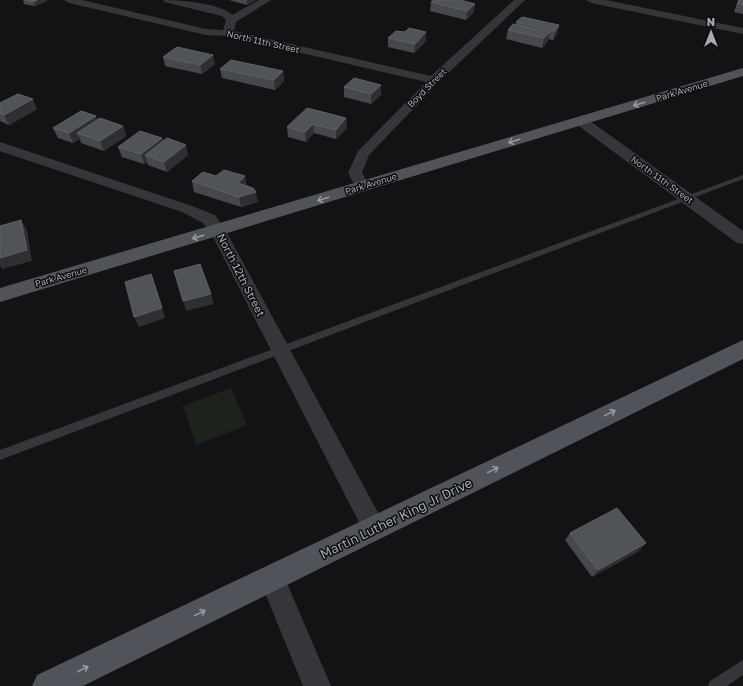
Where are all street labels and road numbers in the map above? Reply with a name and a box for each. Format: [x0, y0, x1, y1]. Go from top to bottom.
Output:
street label: North 11th Street [226, 28, 301, 55]
street label: Boyd Street [405, 66, 449, 109]
street label: Park Avenue [655, 77, 709, 104]
street label: North 11th Street [629, 153, 696, 206]
street label: Park Avenue [344, 170, 398, 197]
street label: North 12th Street [215, 231, 268, 319]
street label: Park Avenue [34, 264, 88, 289]
street label: Martin Luther King Jr Drive [317, 474, 475, 562]

